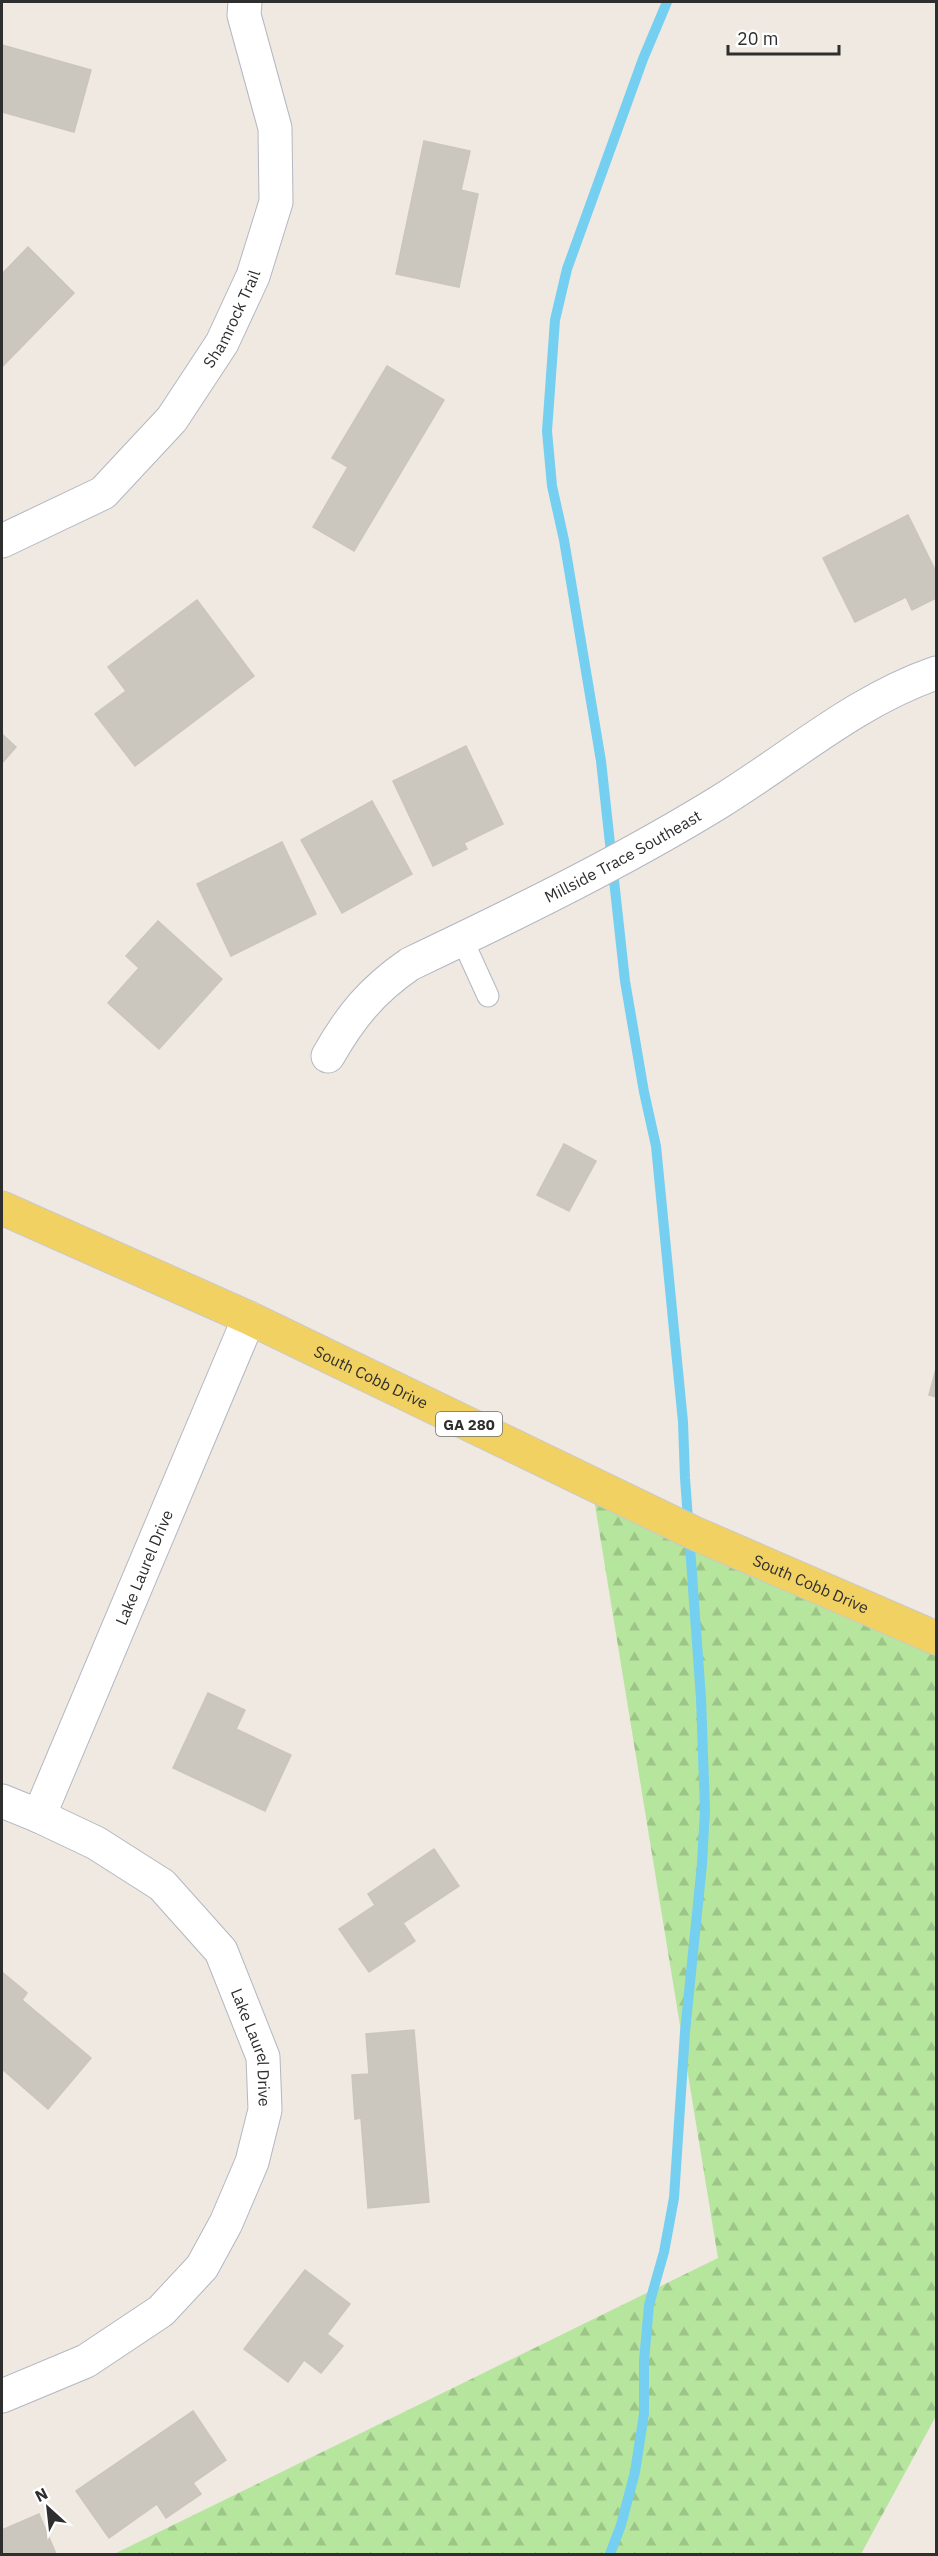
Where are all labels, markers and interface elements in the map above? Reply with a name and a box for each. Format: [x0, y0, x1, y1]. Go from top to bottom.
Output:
scale bar [728, 18, 839, 56]
text: 20 m [737, 27, 779, 50]
street label: Shamrock Trail [199, 268, 264, 372]
street label: Millside Trace Southeast [541, 805, 705, 907]
street label: South Cobb Drive [311, 1341, 432, 1413]
road number: GA 280 [436, 1412, 502, 1436]
street label: Lake Laurel Drive [111, 1507, 177, 1628]
street label: South Cobb Drive [750, 1550, 872, 1618]
street label: Lake Laurel Drive [227, 1985, 275, 2107]
north arrow [18, 2478, 78, 2538]
text: N [31, 2483, 51, 2506]

